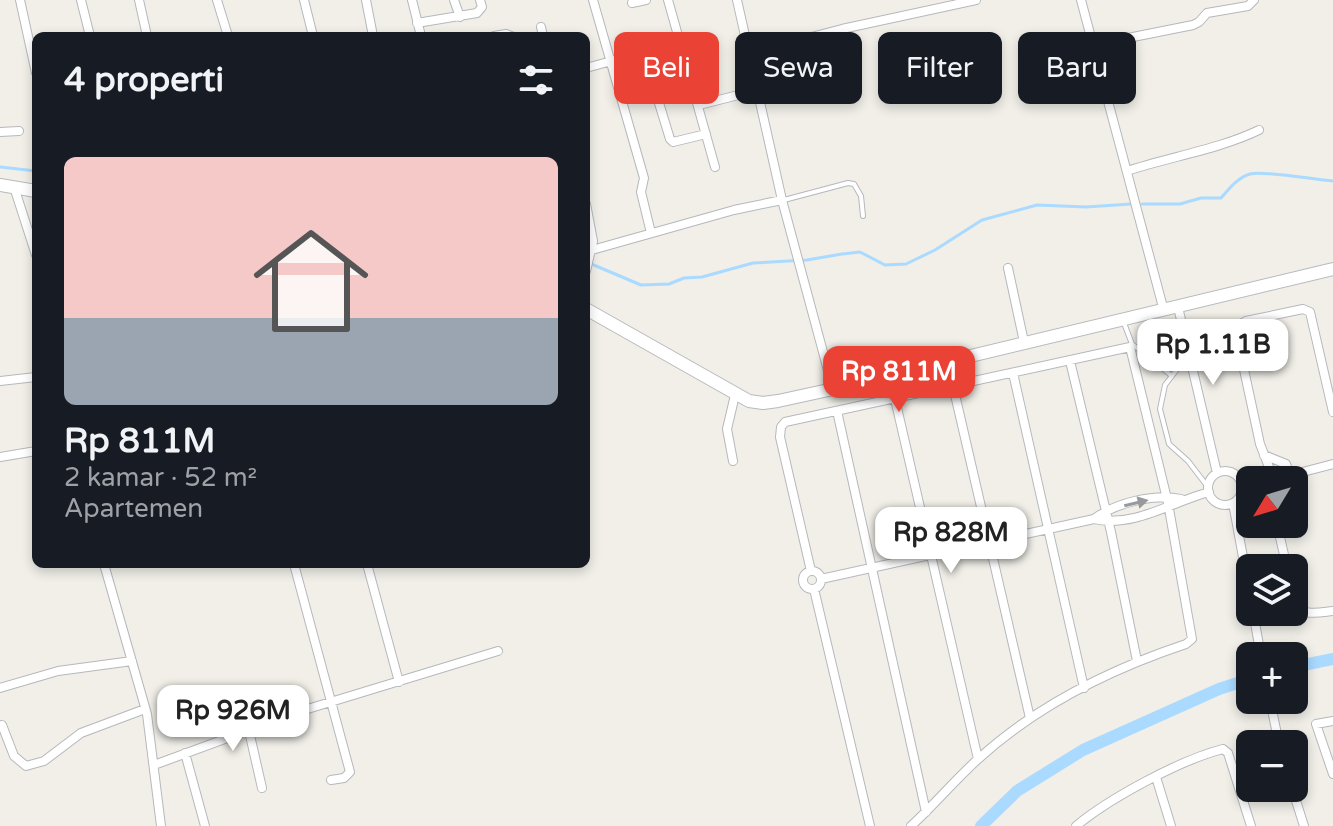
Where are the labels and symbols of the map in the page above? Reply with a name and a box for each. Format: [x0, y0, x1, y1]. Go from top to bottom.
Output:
pin: Rp 1.11B [1130, 319, 1296, 387]
pin: Rp 811M [825, 346, 973, 414]
north arrow [1236, 466, 1308, 538]
one-way arrow [1123, 496, 1148, 509]
pin: Rp 828M [877, 507, 1025, 575]
pin: Rp 926M [159, 685, 307, 753]

